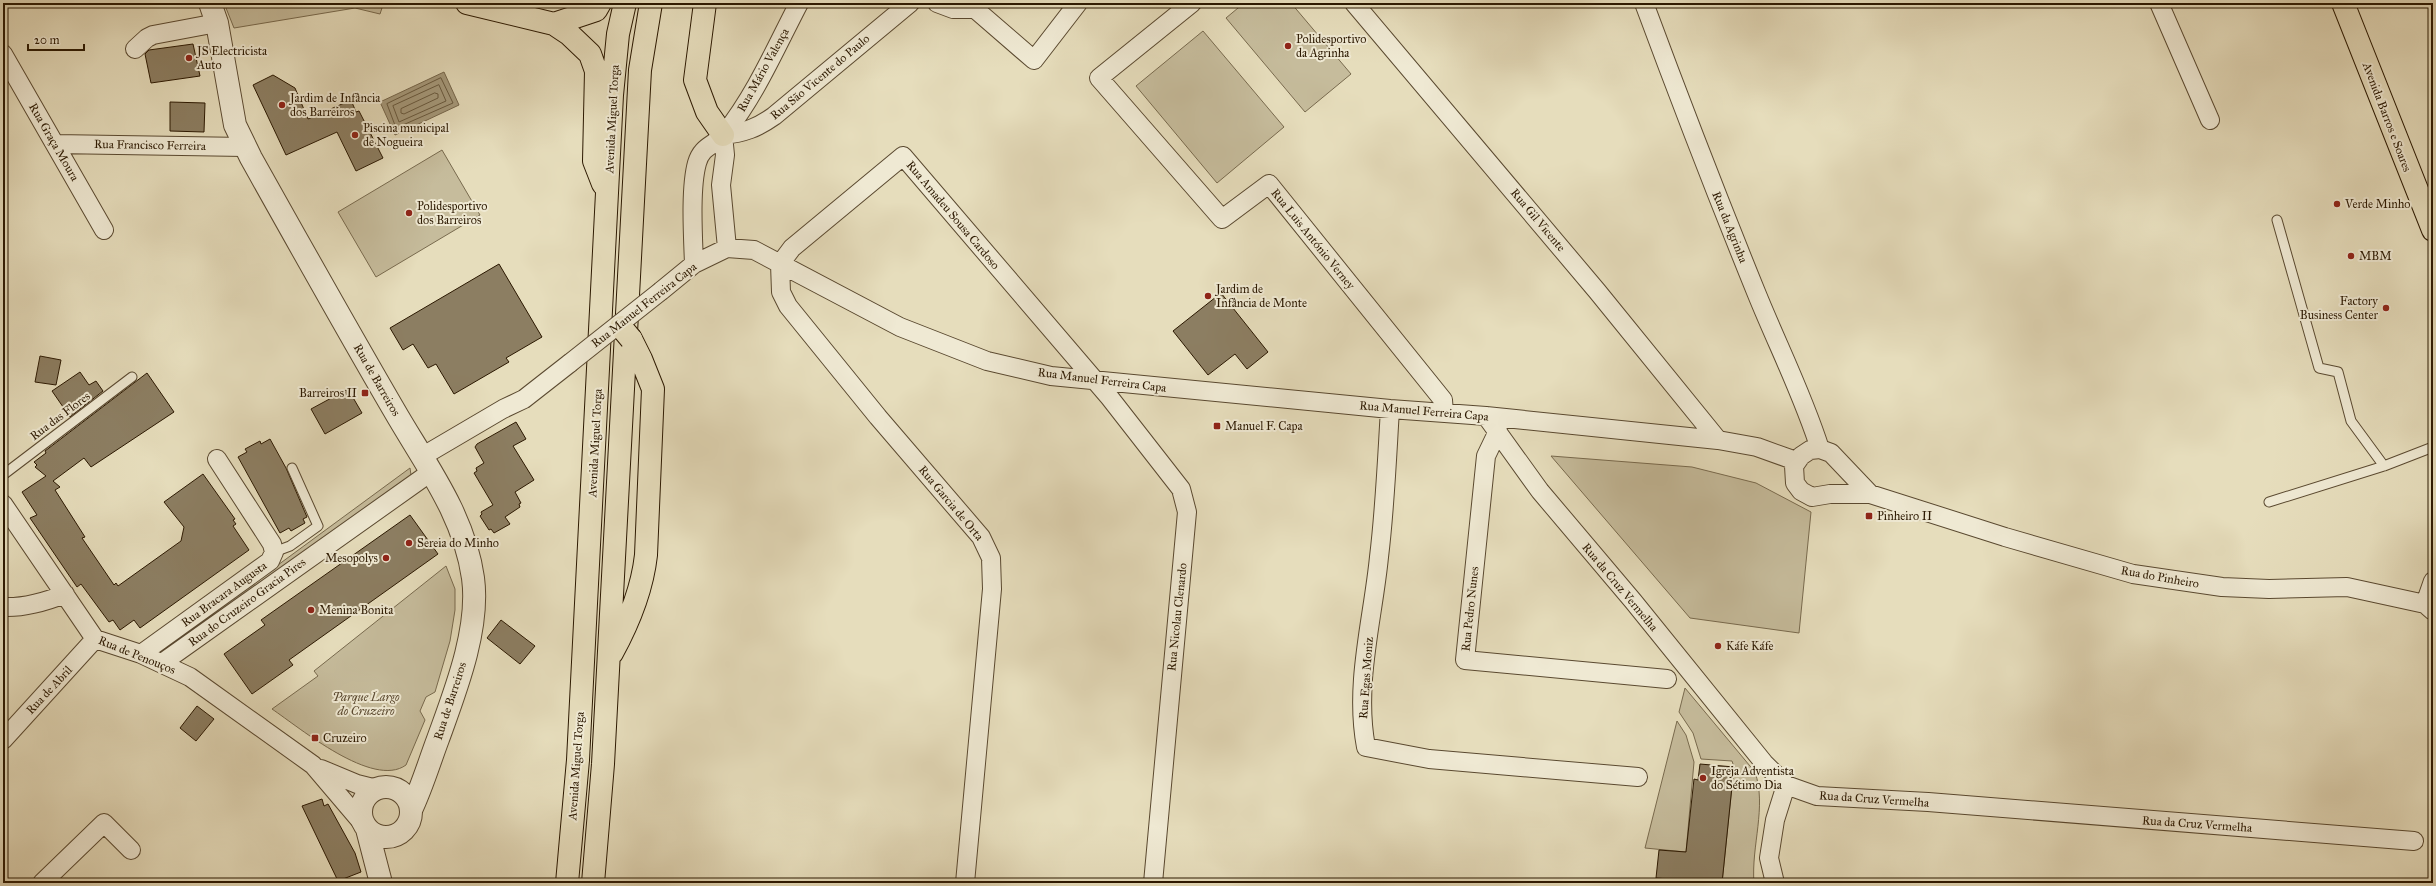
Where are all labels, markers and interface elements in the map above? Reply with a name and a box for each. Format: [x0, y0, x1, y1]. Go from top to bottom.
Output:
street label: Rua Mário Valença [734, 25, 792, 114]
scale bar [28, 26, 84, 52]
street label: Rua São Vicente do Paulo [768, 31, 872, 123]
place label: Polidesportivo da Agrinha [1296, 32, 1366, 61]
text: 20 m [34, 33, 60, 47]
marker: Polidesportivo da Agrinha [1283, 41, 1293, 51]
place label: JS Electricista Auto [195, 44, 268, 72]
marker: JS Electricista Auto [184, 53, 194, 63]
street label: Avenida Barros e Soares [2359, 59, 2414, 174]
street label: Avenida Miguel Torga [602, 63, 623, 175]
place label: Jardim de Infância dos Barreiros [288, 91, 381, 119]
street label: Rua Graça Moura [26, 100, 82, 184]
marker: Jardim de Infância dos Barreiros [277, 100, 287, 110]
place label: Piscina municipal de Nogueira [363, 121, 450, 150]
marker: Piscina municipal de Nogueira [350, 130, 360, 140]
street label: Rua Francisco Ferreira [94, 137, 207, 153]
street label: Rua Amadeu Sousa Cardoso [903, 158, 1003, 272]
street label: Rua Luis António Verney [1268, 186, 1358, 292]
street label: Rua Gil Vicente [1508, 186, 1568, 254]
street label: Rua da Agrinha [1708, 189, 1751, 266]
place label: Verde Minho [2344, 197, 2410, 211]
place label: Polidesportivo dos Barreiros [417, 199, 487, 227]
marker: Verde Minho [2332, 199, 2342, 209]
marker: Polidesportivo dos Barreiros [404, 208, 414, 218]
place label: MBM [2359, 249, 2392, 263]
marker: MBM [2346, 251, 2356, 261]
street label: Rua Manuel Ferreira Capa [589, 259, 700, 350]
place label: Jardim de Infância de Monte [1214, 282, 1307, 310]
marker: Jardim de Infância de Monte [1203, 291, 1213, 301]
place label: Factory Business Center [2300, 294, 2378, 322]
marker: Factory Business Center [2381, 303, 2391, 313]
street label: Rua de Barreiros [351, 341, 403, 419]
street label: Rua Manuel Ferreira Capa [1037, 365, 1168, 395]
place label: Barreiros II [299, 386, 357, 400]
street label: Avenida Miguel Torga [585, 387, 606, 499]
marker: Barreiros II [360, 388, 370, 398]
street label: Rua das Flores [27, 389, 93, 443]
street label: Rua Manuel Ferreira Capa [1359, 398, 1490, 424]
place label: Manuel F. Capa [1225, 419, 1303, 433]
marker: Manuel F. Capa [1212, 421, 1222, 431]
street label: Rua Garcia de Orta [916, 463, 987, 544]
place label: Pinheiro II [1877, 509, 1932, 523]
marker: Pinheiro II [1864, 511, 1874, 521]
place label: Sereia do Minho [417, 536, 499, 550]
marker: Sereia do Minho [404, 538, 414, 548]
street label: Rua da Cruz Vermelha [1579, 540, 1661, 634]
place label: Mesopolys [325, 551, 378, 565]
marker: Mesopolys [381, 553, 391, 563]
street label: Rua do Cruzeiro Gracia Pires [186, 555, 308, 649]
street label: Rua Bracara Augusta [179, 558, 271, 631]
street label: Rua Nicolau Clenardo [1164, 562, 1190, 672]
street label: Rua do Pinheiro [2120, 563, 2200, 591]
street label: Rua Pedro Nunes [1459, 566, 1481, 652]
place label: Menina Bonita [319, 603, 394, 617]
marker: Menina Bonita [306, 605, 316, 615]
street label: Rua de Penouços [96, 633, 178, 677]
street label: Rua Egas Moniz [1356, 636, 1377, 720]
place label: Káfe Káfe [1726, 639, 1774, 653]
marker: Káfe Káfe [1713, 641, 1723, 651]
street label: Rua de Barreiros [431, 660, 469, 742]
street label: Rua de Abril [23, 662, 75, 717]
park label: Parque Largo do Cruzeiro [332, 690, 400, 718]
street label: Avenida Miguel Torga [565, 710, 588, 822]
place label: Cruzeiro [323, 731, 367, 745]
marker: Cruzeiro [310, 733, 320, 743]
place label: Igreja Adventista do Sétimo Dia [1711, 764, 1795, 792]
marker: Igreja Adventista do Sétimo Dia [1698, 773, 1708, 783]
street label: Rua da Cruz Vermelha [1818, 788, 1930, 810]
street label: Rua da Cruz Vermelha [2141, 813, 2253, 835]

